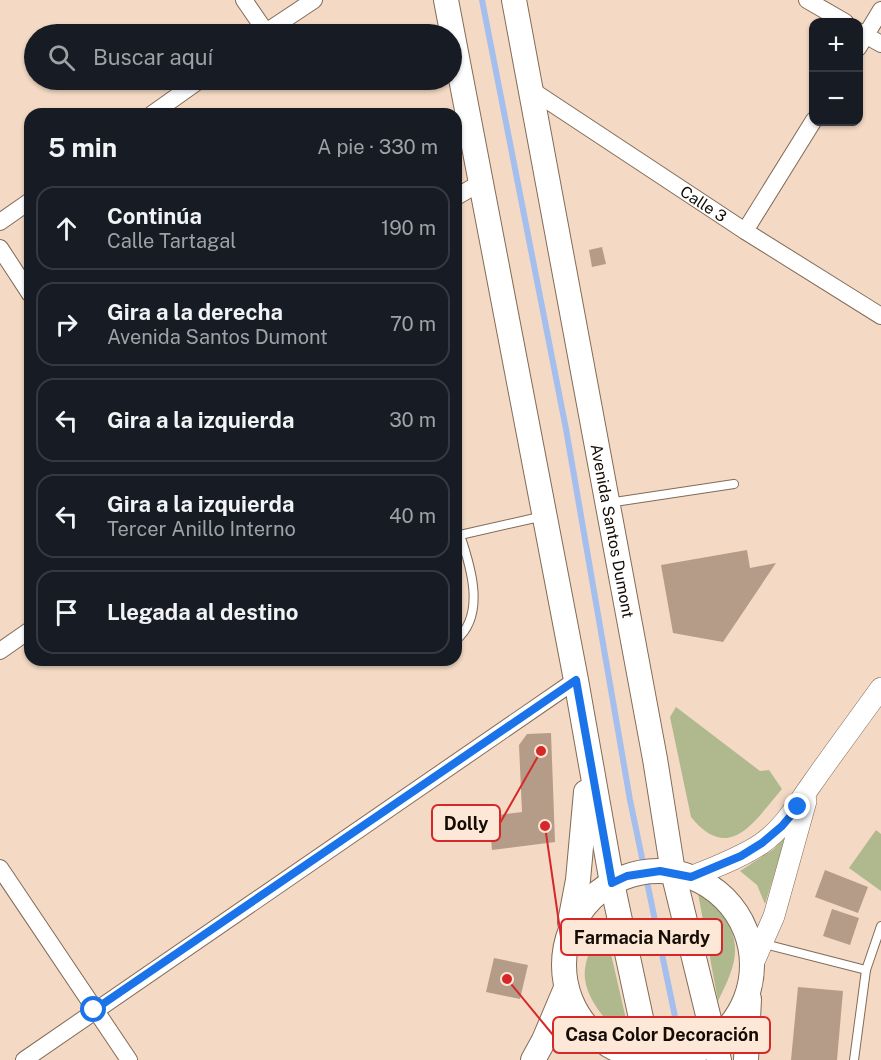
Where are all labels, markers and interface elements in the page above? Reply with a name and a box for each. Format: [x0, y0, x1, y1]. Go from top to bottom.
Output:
map controls [809, 18, 863, 126]
button: + [809, 18, 863, 72]
search box [24, 24, 462, 90]
icon: search [45, 41, 78, 74]
text: Buscar aquí [93, 44, 213, 70]
button: − [809, 72, 863, 126]
text: 5 min [48, 132, 117, 163]
text: A pie · 330 m [317, 135, 438, 159]
street label: Calle 3 [676, 182, 730, 226]
text: Continúa [107, 203, 202, 229]
icon: ahead [50, 212, 83, 245]
text: 190 m [381, 216, 436, 240]
text: Calle Tartagal [107, 229, 236, 253]
text: Gira a la derecha [107, 299, 283, 325]
icon: right [50, 308, 83, 341]
text: 70 m [390, 312, 436, 336]
text: Avenida Santos Dumont [107, 325, 328, 349]
icon: left [50, 404, 83, 437]
text: Gira a la izquierda [107, 407, 294, 433]
text: 30 m [389, 408, 436, 432]
street label: Avenida Santos Dumont [587, 442, 638, 620]
text: Gira a la izquierda [107, 491, 294, 517]
icon: left [50, 500, 83, 533]
text: 40 m [389, 504, 436, 528]
text: Tercer Anillo Interno [107, 517, 296, 541]
icon: arrive [50, 596, 83, 629]
text: Llegada al destino [107, 599, 298, 625]
route end [784, 793, 810, 819]
callout: Dolly [432, 805, 500, 841]
text: Dolly [444, 813, 488, 834]
callout: Farmacia Nardy [561, 919, 722, 955]
text: Farmacia Nardy [574, 927, 710, 948]
route start [80, 996, 106, 1022]
callout: Casa Color Decoración [553, 1017, 770, 1053]
text: Casa Color Decoración [565, 1024, 759, 1045]

